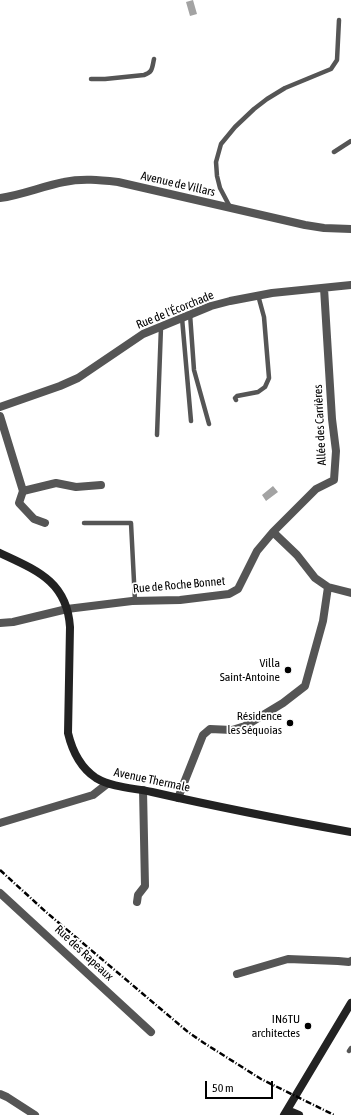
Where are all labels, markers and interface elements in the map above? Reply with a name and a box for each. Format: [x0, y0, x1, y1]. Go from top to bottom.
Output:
street label: Avenue de Villars [139, 168, 217, 200]
street label: Rue de l'Écorchade [134, 288, 216, 332]
street label: Allée des Carrières [311, 384, 329, 466]
street label: Rue de Roche Bonnet [132, 574, 226, 596]
place label: Villa Saint-Antoine [220, 656, 280, 684]
marker: Villa Saint-Antoine [283, 665, 293, 675]
place label: Résidence les Séquoias [227, 709, 282, 737]
marker: Résidence les Séquoias [285, 718, 295, 728]
street label: Avenue Thermale [113, 765, 191, 795]
street label: Rue des Rapeaux [52, 922, 116, 984]
place label: IN6TU architectes [252, 1012, 300, 1040]
marker: IN6TU architectes [303, 1021, 313, 1031]
scale bar [207, 1073, 275, 1099]
text: 50 m [212, 1081, 234, 1095]

